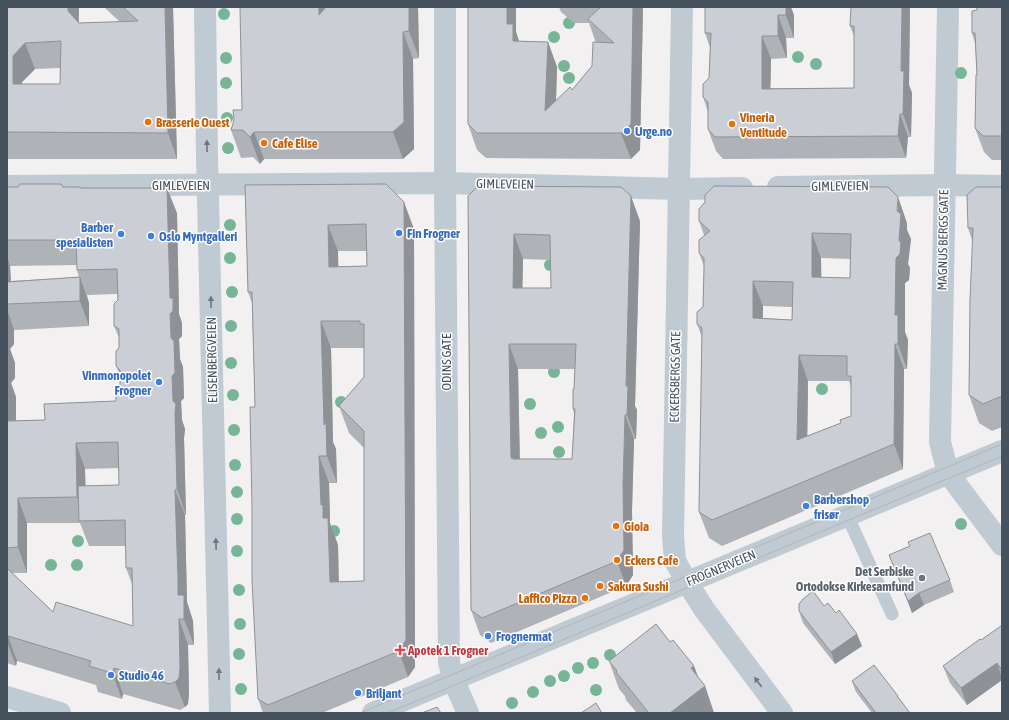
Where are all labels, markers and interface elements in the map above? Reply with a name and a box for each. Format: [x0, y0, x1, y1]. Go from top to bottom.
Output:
place label: Vineria Ventitude [739, 110, 787, 140]
place label: Brasserie Ouest [156, 115, 230, 130]
marker: Brasserie Ouest [143, 117, 153, 127]
marker: Vineria Ventitude [727, 119, 737, 129]
place label: Urge.no [635, 124, 672, 139]
marker: Urge.no [622, 126, 632, 136]
place label: Cafe Elise [272, 136, 318, 151]
marker: Cafe Elise [259, 138, 269, 148]
one-way arrow [204, 139, 210, 152]
street label: GIMLEVEIEN [476, 176, 534, 192]
street label: GIMLEVEIEN [152, 178, 210, 193]
street label: GIMLEVEIEN [811, 178, 869, 194]
street label: MAGNUS BERGS GATE [935, 189, 951, 290]
place label: Barber spesialisten [56, 220, 114, 250]
place label: Fin Frogner [407, 226, 461, 241]
marker: Fin Frogner [394, 228, 404, 238]
marker: Barber spesialisten [116, 229, 126, 239]
place label: Oslo Myntgalleri [159, 229, 237, 244]
marker: Oslo Myntgalleri [146, 231, 156, 241]
one-way arrow [208, 295, 214, 308]
street label: ELISENBERGVEIEN [204, 317, 220, 403]
street label: ECKERSBERGS GATE [667, 331, 683, 423]
street label: ODINS GATE [439, 333, 454, 391]
place label: Vinmonopolet Frogner [81, 368, 152, 398]
marker: Vinmonopolet Frogner [154, 377, 164, 387]
place label: Barbershop frisør [813, 492, 869, 522]
marker: Barbershop frisør [801, 501, 811, 511]
place label: Gioia [624, 519, 649, 534]
marker: Gioia [611, 521, 621, 531]
one-way arrow [213, 538, 220, 550]
street label: FROGNERVEIEN [684, 547, 758, 589]
place label: Eckers Cafe [625, 553, 678, 568]
marker: Eckers Cafe [612, 555, 622, 565]
place label: Det Serbiske Ortodokse Kirkesamfund [796, 564, 914, 594]
marker: Det Serbiske Ortodokse Kirkesamfund [917, 573, 927, 583]
place label: Sakura Sushi [608, 579, 669, 594]
marker: Sakura Sushi [595, 581, 605, 591]
place label: Laffico Pizza [519, 591, 577, 606]
marker: Laffico Pizza [580, 593, 590, 603]
place label: Frognermat [496, 629, 552, 644]
marker: Frognermat [483, 631, 493, 641]
place label: Apotek 1 Frogner [407, 643, 489, 658]
marker: Apotek 1 Frogner [395, 645, 405, 655]
place label: Studio 46 [119, 668, 164, 683]
one-way arrow [216, 668, 223, 680]
marker: Studio 46 [106, 670, 116, 680]
one-way arrow [754, 676, 762, 687]
place label: Briljant [366, 686, 402, 701]
marker: Briljant [353, 688, 363, 698]

